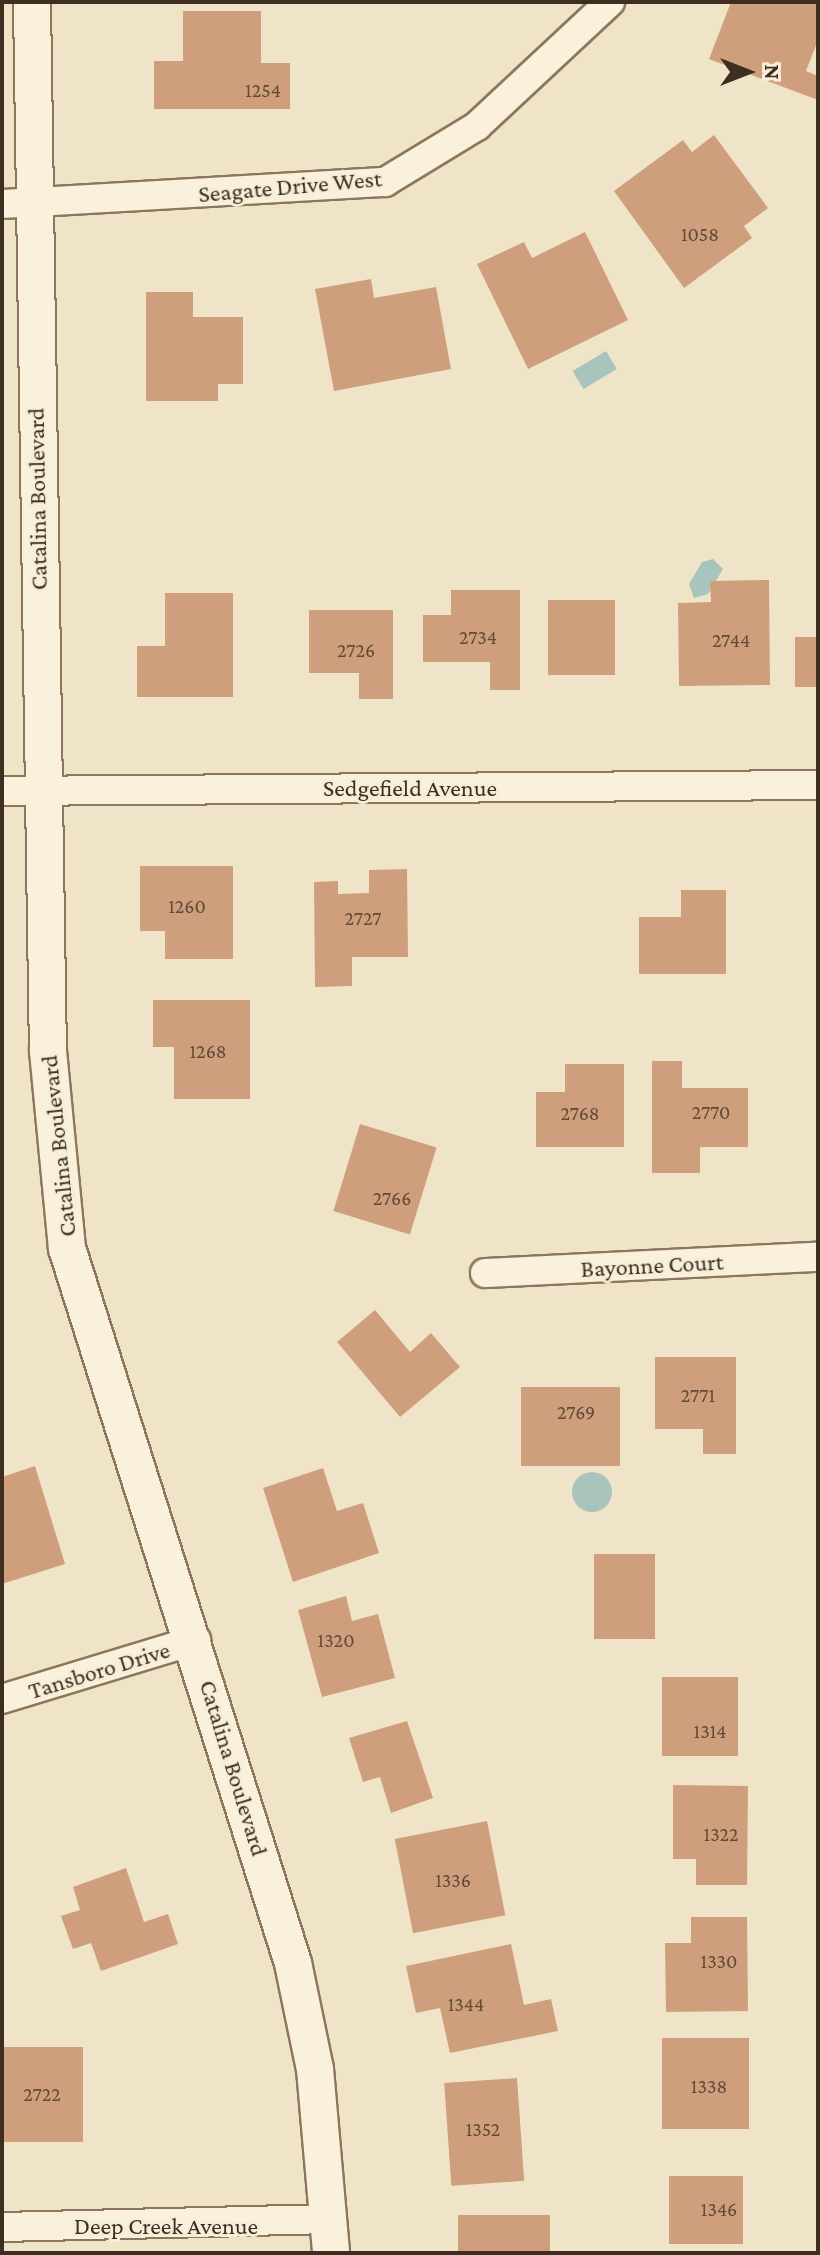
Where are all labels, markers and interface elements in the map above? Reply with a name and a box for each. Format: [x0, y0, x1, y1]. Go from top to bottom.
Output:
north arrow [708, 32, 788, 112]
text: N [760, 65, 785, 80]
house number: 1254 [245, 78, 281, 102]
street label: Seagate Drive West [197, 164, 383, 208]
house number: 1058 [681, 222, 719, 246]
street label: Catalina Boulevard [21, 408, 53, 590]
house number: 2734 [459, 625, 497, 649]
house number: 2744 [712, 628, 750, 652]
house number: 2726 [337, 638, 375, 662]
street label: Sedgefield Avenue [323, 774, 497, 802]
house number: 1260 [168, 894, 206, 918]
house number: 2727 [345, 906, 381, 930]
house number: 1268 [189, 1039, 227, 1063]
street label: Catalina Boulevard [34, 1054, 82, 1238]
house number: 2770 [692, 1100, 730, 1124]
house number: 2768 [560, 1101, 600, 1125]
house number: 2766 [373, 1186, 411, 1210]
street label: Bayonne Court [580, 1247, 724, 1283]
house number: 2771 [681, 1383, 715, 1407]
house number: 2769 [557, 1400, 595, 1424]
house number: 1320 [318, 1628, 354, 1652]
street label: Tansboro Drive [25, 1635, 173, 1705]
street label: Catalina Boulevard [194, 1677, 274, 1859]
house number: 1314 [694, 1719, 726, 1743]
house number: 1322 [704, 1822, 738, 1846]
house number: 1336 [435, 1868, 471, 1892]
house number: 1330 [701, 1949, 737, 1973]
house number: 1344 [448, 1992, 484, 2016]
house number: 1338 [691, 2074, 727, 2098]
house number: 2722 [23, 2082, 61, 2106]
house number: 1352 [466, 2117, 500, 2141]
house number: 1346 [701, 2197, 737, 2221]
street label: Deep Creek Avenue [74, 2212, 258, 2240]

